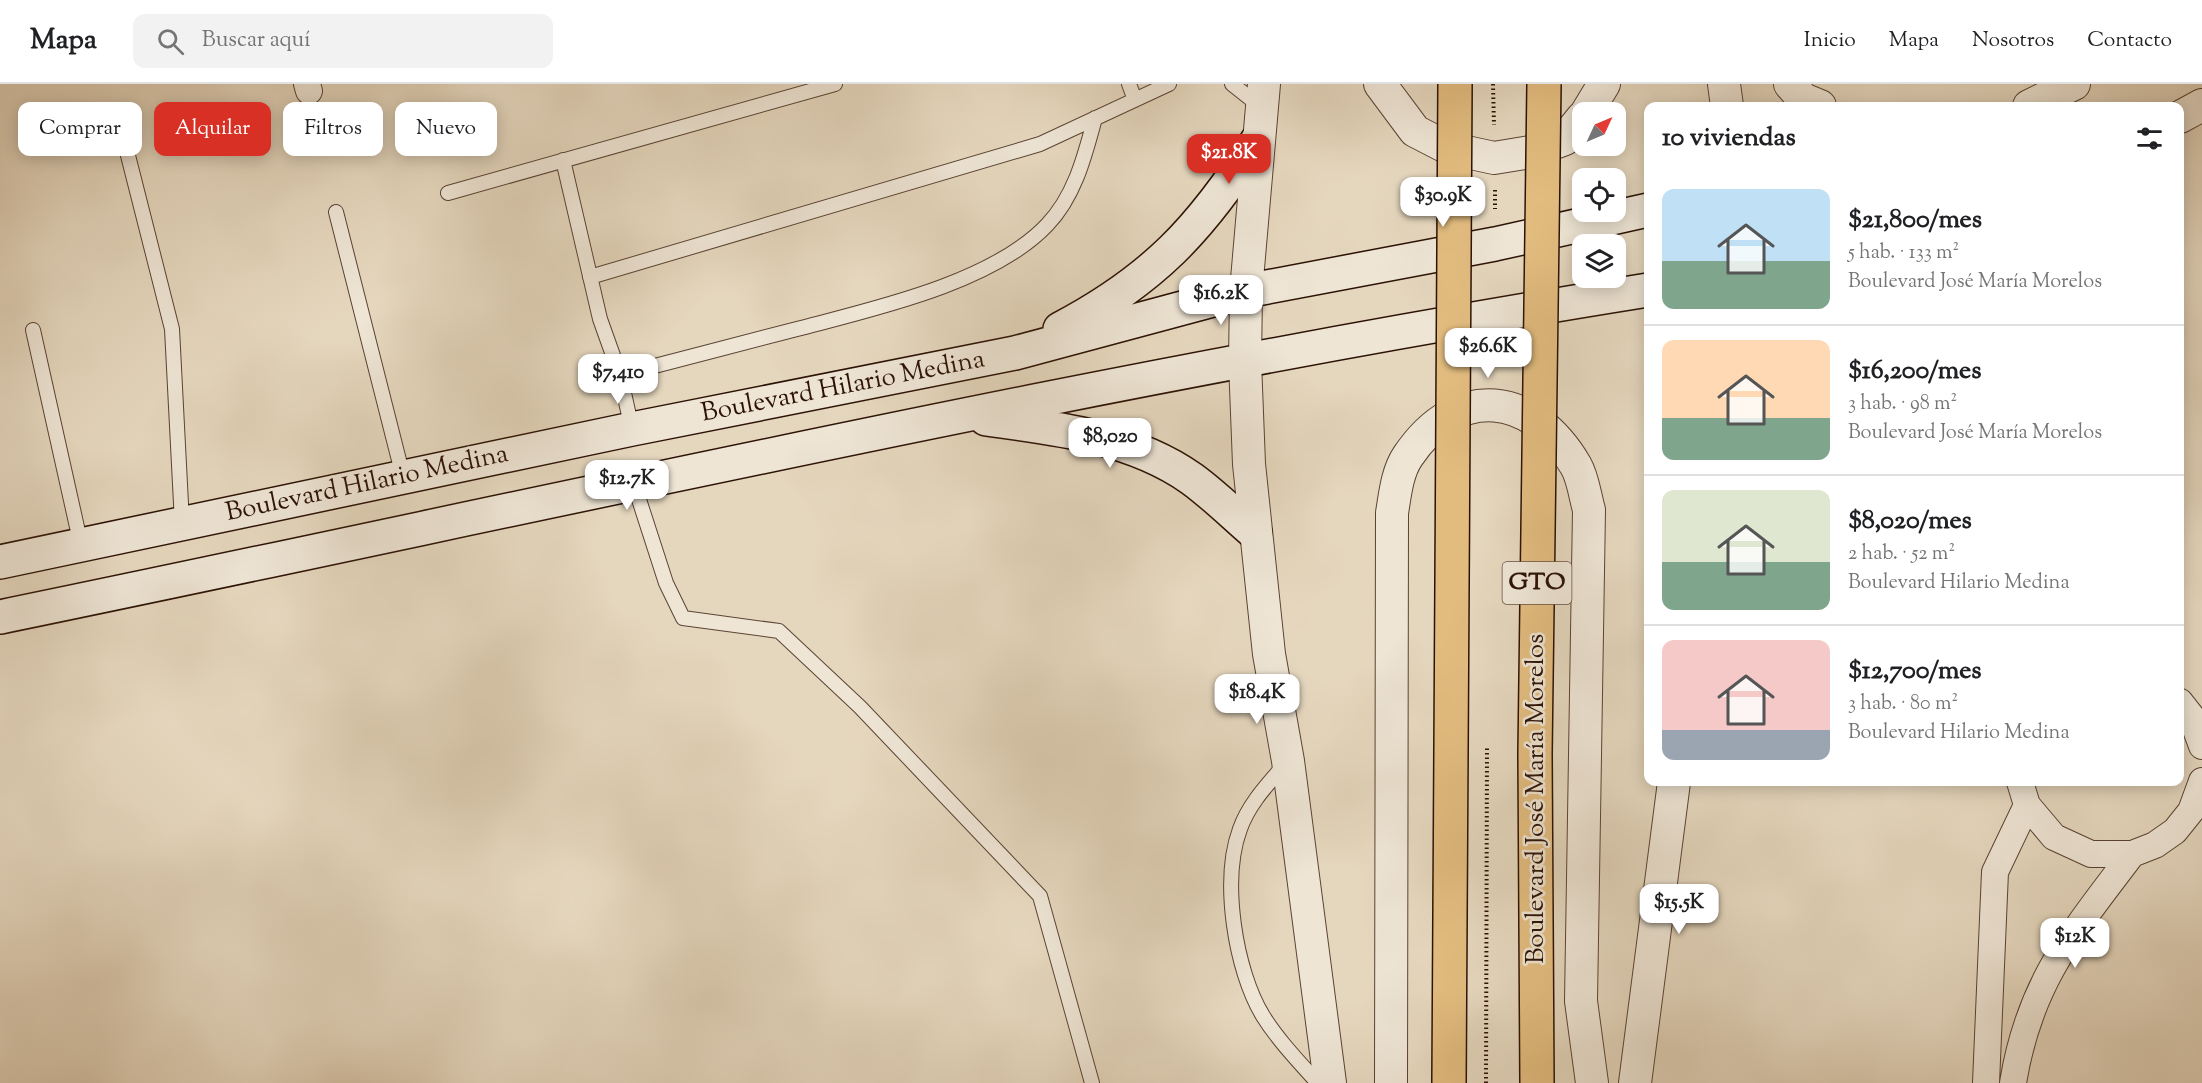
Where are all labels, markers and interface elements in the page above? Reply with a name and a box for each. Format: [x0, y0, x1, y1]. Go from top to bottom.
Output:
search box [133, 14, 553, 68]
text: Mapa [30, 21, 97, 61]
icon: search [154, 25, 187, 58]
text: Buscar aquí [202, 25, 311, 57]
text: Inicio [1804, 26, 1856, 56]
text: Mapa [1889, 26, 1939, 56]
text: Nosotros [1972, 26, 2054, 56]
text: Contacto [2087, 26, 2172, 56]
chip: Comprar [18, 102, 142, 156]
chip: Alquilar [154, 102, 271, 156]
chip: Filtros [283, 102, 383, 156]
chip: Nuevo [395, 102, 497, 156]
north arrow [1572, 102, 1626, 156]
map controls [1572, 102, 1626, 288]
text: 10 viviendas [1662, 120, 1796, 157]
icon: filters [2133, 122, 2166, 155]
pin: $21.8K [1180, 134, 1278, 185]
text: $21.8K [1201, 139, 1257, 168]
button: locate [1572, 168, 1626, 222]
pin: $30.9K [1394, 177, 1492, 228]
text: $30.9K [1414, 182, 1472, 211]
text: $21,800/mes [1848, 202, 1982, 239]
icon: home [1710, 213, 1782, 285]
button: layers [1572, 234, 1626, 288]
text: 5 hab. · 133 m² [1848, 239, 1959, 268]
text: Boulevard José María Morelos [1848, 268, 2102, 297]
pin: $16.2K [1172, 275, 1270, 326]
text: $16.2K [1193, 280, 1249, 309]
pin: $26.6K [1439, 328, 1537, 379]
text: $26.6K [1459, 333, 1517, 362]
street label: Boulevard Hilario Medina [698, 341, 988, 433]
text: $16,200/mes [1848, 353, 1981, 390]
pin: $7,410 [569, 354, 667, 405]
text: $7,410 [592, 359, 644, 388]
icon: home [1710, 364, 1782, 436]
text: 3 hab. · 98 m² [1848, 390, 1957, 419]
pin: $8,020 [1061, 418, 1159, 469]
text: Boulevard José María Morelos [1848, 419, 2102, 448]
text: $8,020 [1082, 423, 1138, 452]
street label: Boulevard Hilario Medina [222, 436, 512, 532]
pin: $12.7K [578, 460, 676, 511]
text: $12.7K [599, 465, 655, 494]
text: $8,020/mes [1848, 503, 1972, 540]
icon: home [1710, 514, 1782, 586]
text: 2 hab. · 52 m² [1848, 540, 1955, 569]
road number: GTO [1502, 562, 1572, 604]
text: Boulevard Hilario Medina [1848, 569, 2070, 598]
street label: Boulevard José María Morelos [1518, 634, 1555, 964]
text: $12,700/mes [1848, 653, 1981, 690]
icon: home [1710, 664, 1782, 736]
pin: $18.4K [1208, 674, 1306, 725]
text: $18.4K [1229, 679, 1285, 708]
text: 3 hab. · 80 m² [1848, 690, 1958, 719]
text: Boulevard Hilario Medina [1848, 719, 2070, 748]
pin: $15.5K [1630, 884, 1728, 935]
text: $15.5K [1654, 889, 1704, 918]
pin: $12K [2039, 918, 2111, 969]
text: $12K [2054, 923, 2096, 952]

